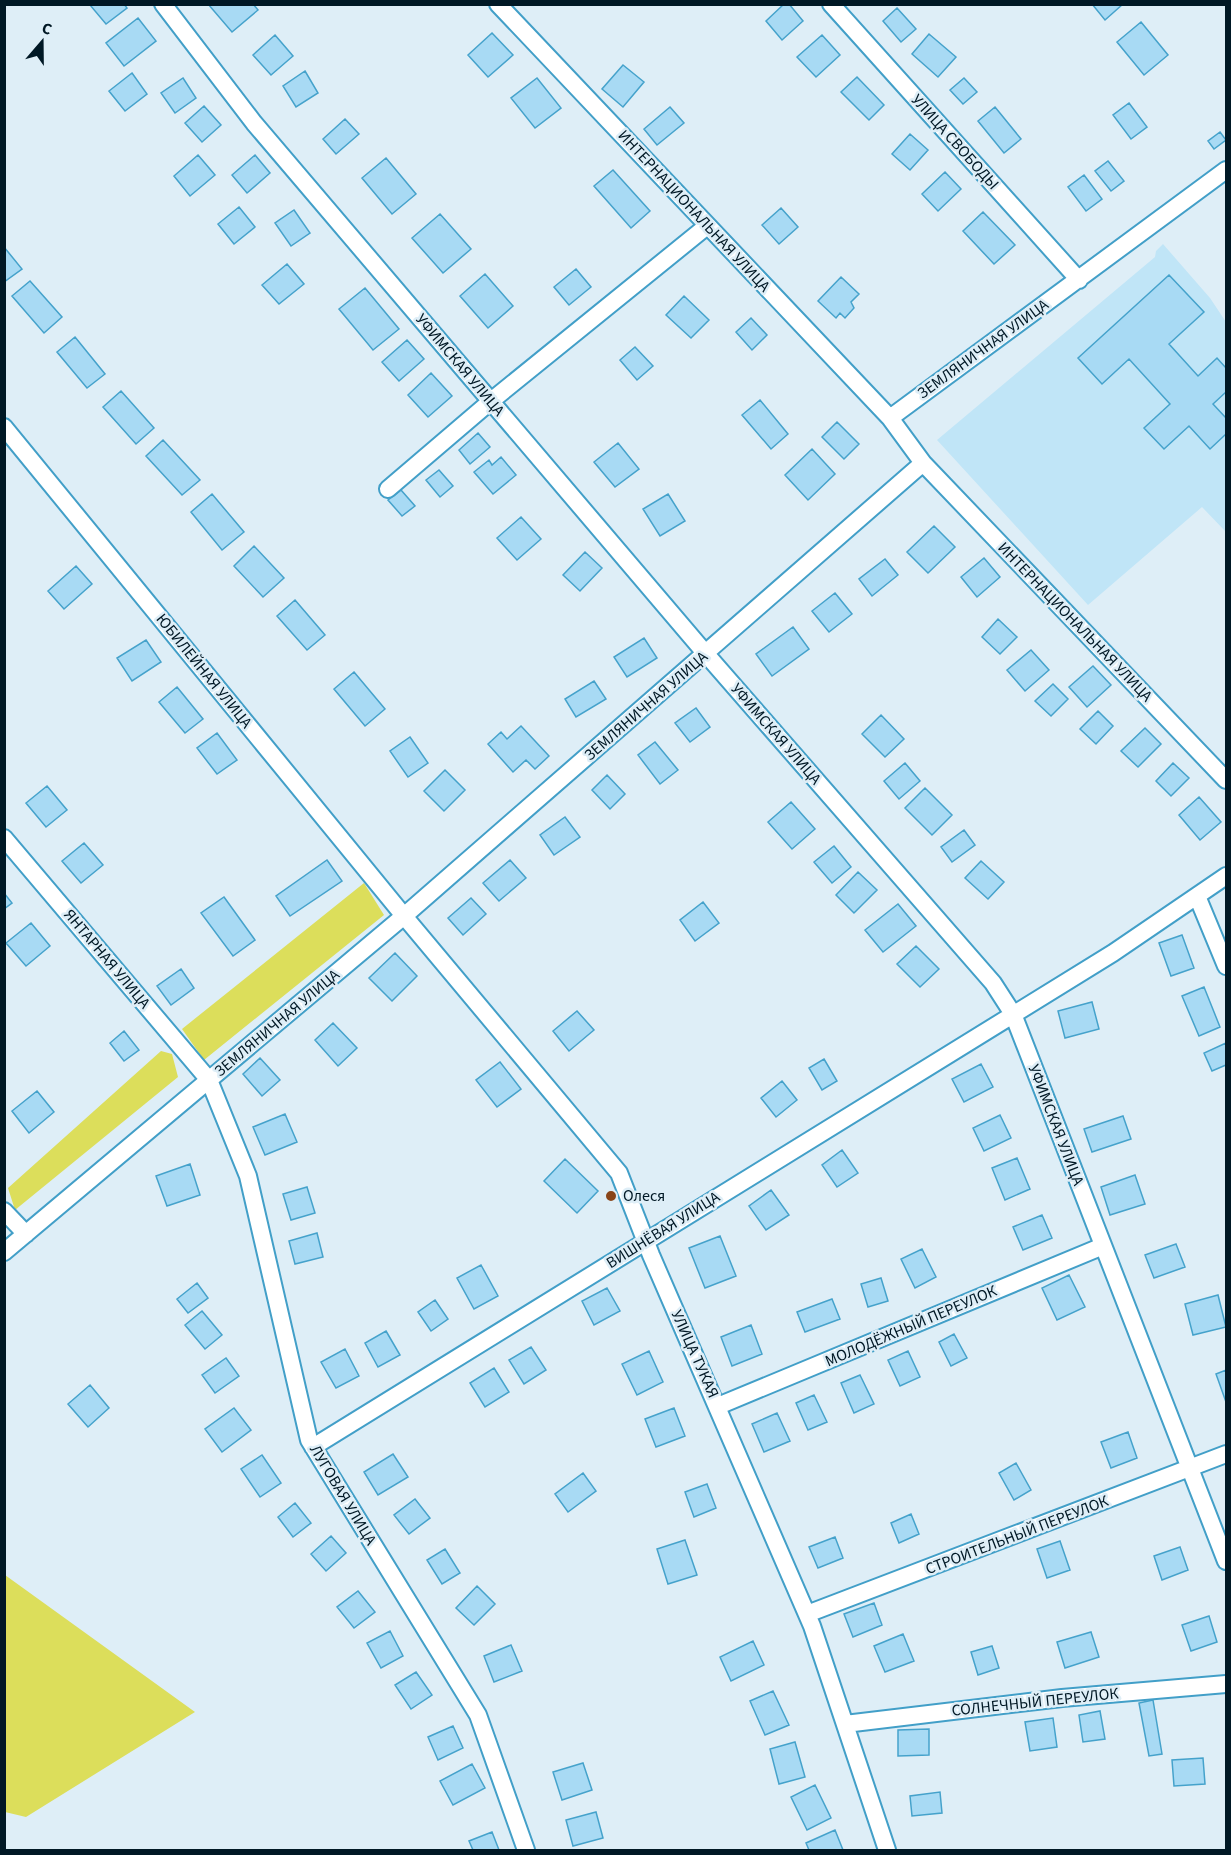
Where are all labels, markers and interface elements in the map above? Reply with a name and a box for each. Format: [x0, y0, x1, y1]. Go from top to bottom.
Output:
north arrow [12, 12, 72, 72]
text: С [39, 17, 55, 41]
street label: УЛИЦА СВОБОДЫ [906, 89, 1004, 195]
street label: ИНТЕРНАЦИОНАЛЬНАЯ УЛИЦА [613, 125, 775, 297]
street label: ЗЕМЛЯНИЧНАЯ УЛИЦА [913, 294, 1053, 404]
street label: УФИМСКАЯ УЛИЦА [410, 309, 510, 421]
street label: ИНТЕРНАЦИОНАЛЬНАЯ УЛИЦА [993, 537, 1158, 707]
street label: ЮБИЛЕЙНАЯ УЛИЦА [151, 609, 257, 733]
street label: ЗЕМЛЯНИЧНАЯ УЛИЦА [579, 646, 713, 766]
street label: УФИМСКАЯ УЛИЦА [726, 678, 827, 790]
street label: ЯНТАРНАЯ УЛИЦА [59, 904, 155, 1014]
street label: ЗЕМЛЯНИЧНАЯ УЛИЦА [210, 964, 345, 1082]
street label: УФИМСКАЯ УЛИЦА [1023, 1061, 1089, 1189]
place label: Олеся [623, 1185, 665, 1207]
street label: ВИШНЁВАЯ УЛИЦА [602, 1186, 724, 1274]
marker: Олеся [604, 1189, 618, 1203]
street label: МОЛОДЁЖНЫЙ ПЕРЕУЛОК [822, 1280, 1001, 1372]
street label: УЛИЦА ТУКАЯ [666, 1307, 724, 1401]
street label: ЛУГОВАЯ УЛИЦА [304, 1441, 382, 1550]
street label: СТРОИТЕЛЬНЫЙ ПЕРЕУЛОК [922, 1490, 1112, 1580]
street label: СОЛНЕЧНЫЙ ПЕРЕУЛОК [950, 1682, 1120, 1722]

